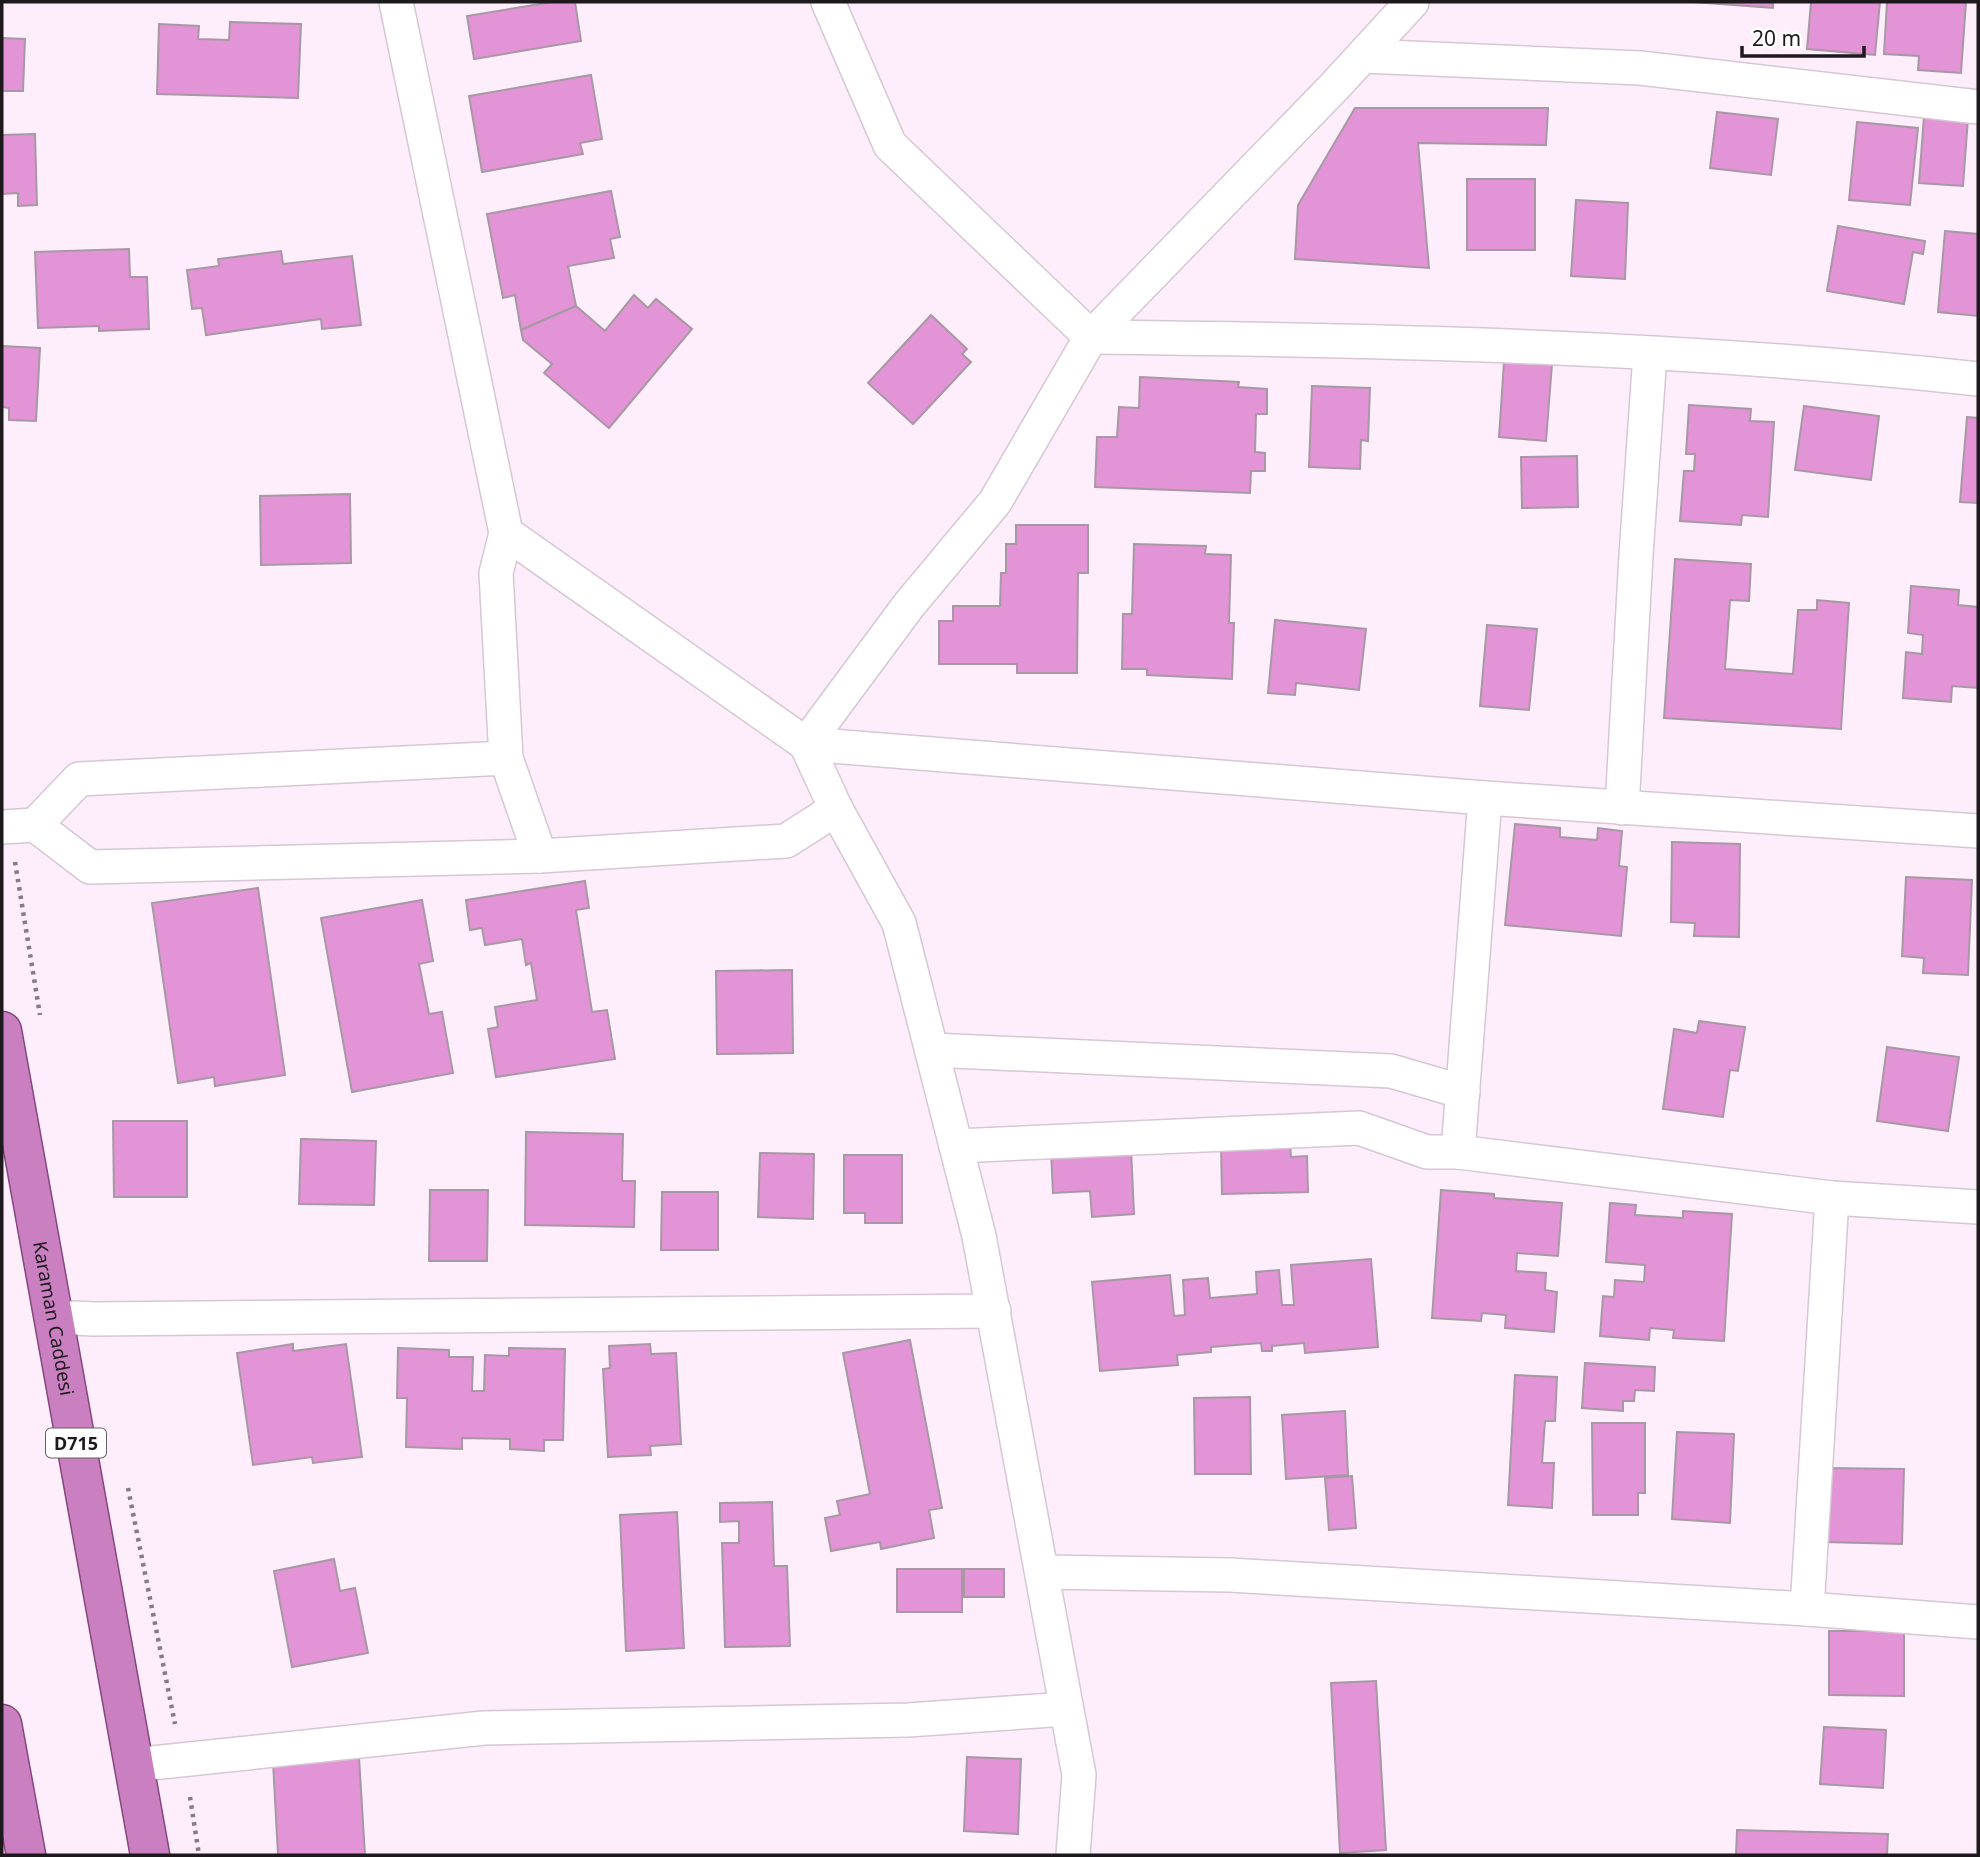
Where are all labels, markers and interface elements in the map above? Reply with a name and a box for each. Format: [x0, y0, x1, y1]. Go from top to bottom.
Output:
scale bar [1742, 14, 1864, 58]
text: 20 m [1752, 24, 1801, 52]
street label: Karaman Caddesi [27, 1239, 80, 1398]
road number: D715 [46, 1428, 106, 1458]

